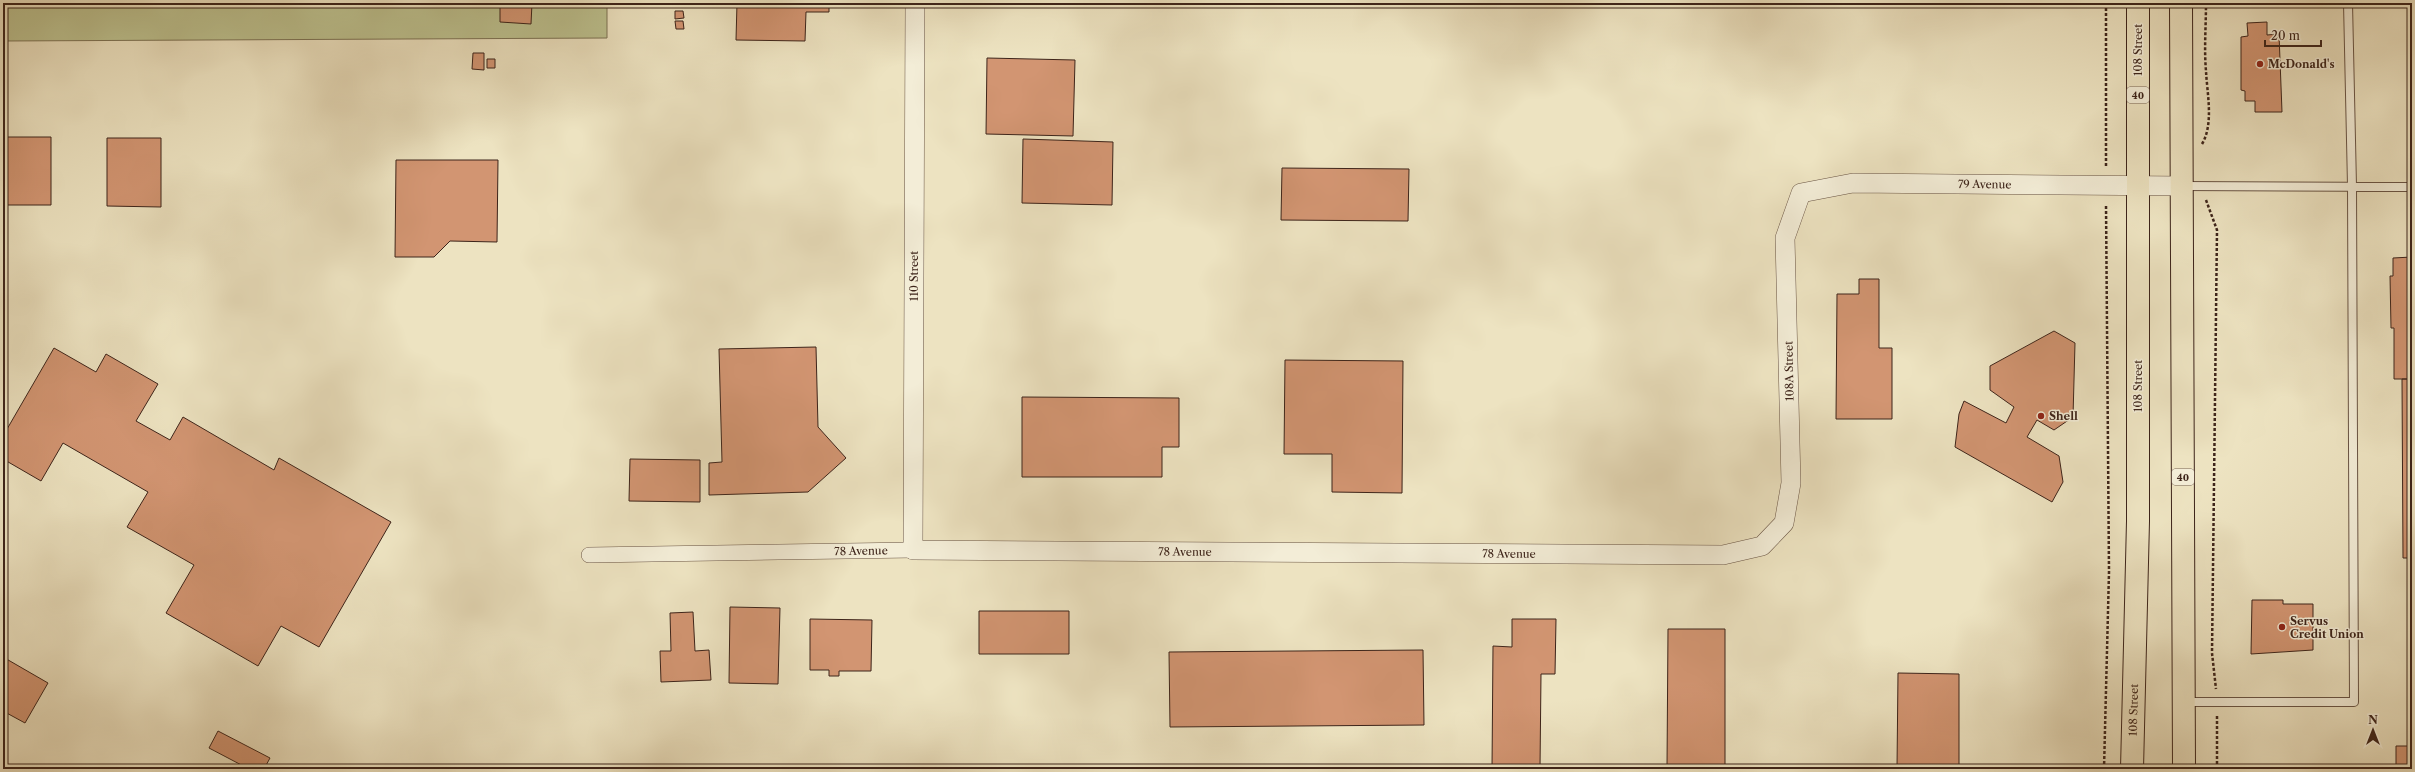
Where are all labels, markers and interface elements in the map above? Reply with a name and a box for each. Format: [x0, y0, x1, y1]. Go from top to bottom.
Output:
scale bar [2265, 22, 2321, 48]
street label: 108 Street [2131, 24, 2145, 76]
text: 20 m [2271, 28, 2300, 43]
place label: McDonald's [2268, 57, 2335, 71]
marker: McDonald's [2255, 59, 2265, 69]
road number: 40 [2127, 87, 2149, 103]
street label: 79 Avenue [1958, 177, 2012, 191]
street label: 110 Street [907, 251, 921, 301]
street label: 108A Street [1781, 341, 1797, 401]
street label: 108 Street [2131, 360, 2145, 412]
place label: Shell [2049, 409, 2078, 423]
marker: Shell [2036, 411, 2046, 421]
road number: 40 [2172, 469, 2194, 485]
street label: 78 Avenue [834, 543, 888, 558]
street label: 78 Avenue [1158, 545, 1212, 559]
street label: 78 Avenue [1482, 547, 1536, 561]
place label: Servus Credit Union [2290, 614, 2364, 641]
marker: Servus Credit Union [2277, 622, 2287, 632]
street label: 108 Street [2126, 684, 2141, 736]
north arrow [2353, 710, 2393, 750]
text: N [2368, 713, 2378, 727]

